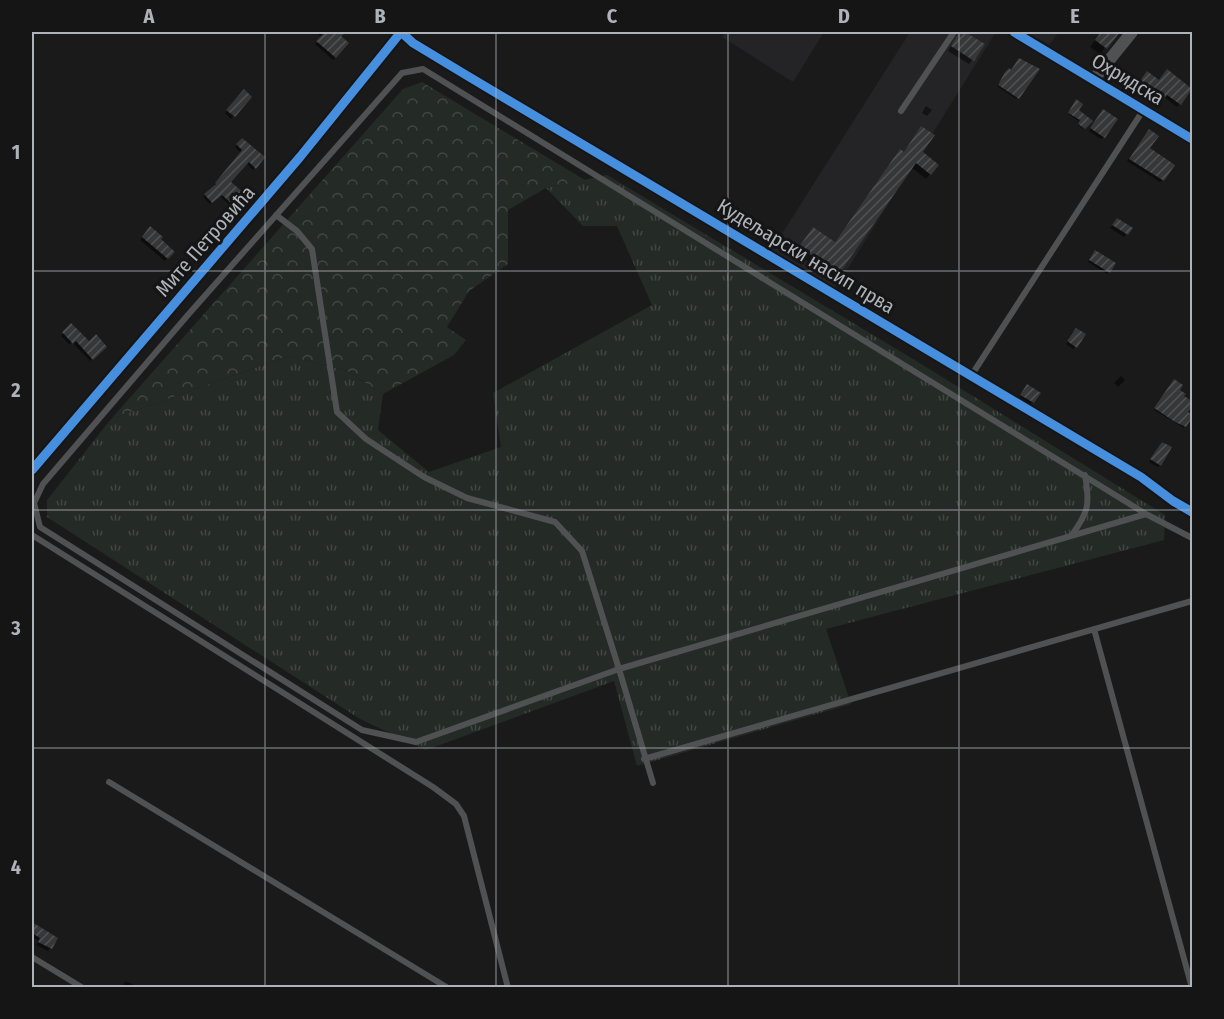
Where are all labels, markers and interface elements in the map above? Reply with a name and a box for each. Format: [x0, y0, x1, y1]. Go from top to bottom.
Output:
text: A [143, 4, 156, 28]
text: B [374, 4, 386, 28]
text: C [607, 4, 618, 28]
text: D [838, 4, 850, 28]
text: E [1070, 4, 1080, 28]
street label: Охридска [1088, 48, 1168, 110]
text: 1 [12, 140, 20, 164]
street label: Мите Петровића [150, 181, 260, 301]
street label: Кудељарски насип прва [713, 193, 899, 319]
text: 2 [10, 378, 21, 402]
text: 3 [10, 616, 21, 640]
text: 4 [11, 855, 21, 879]

